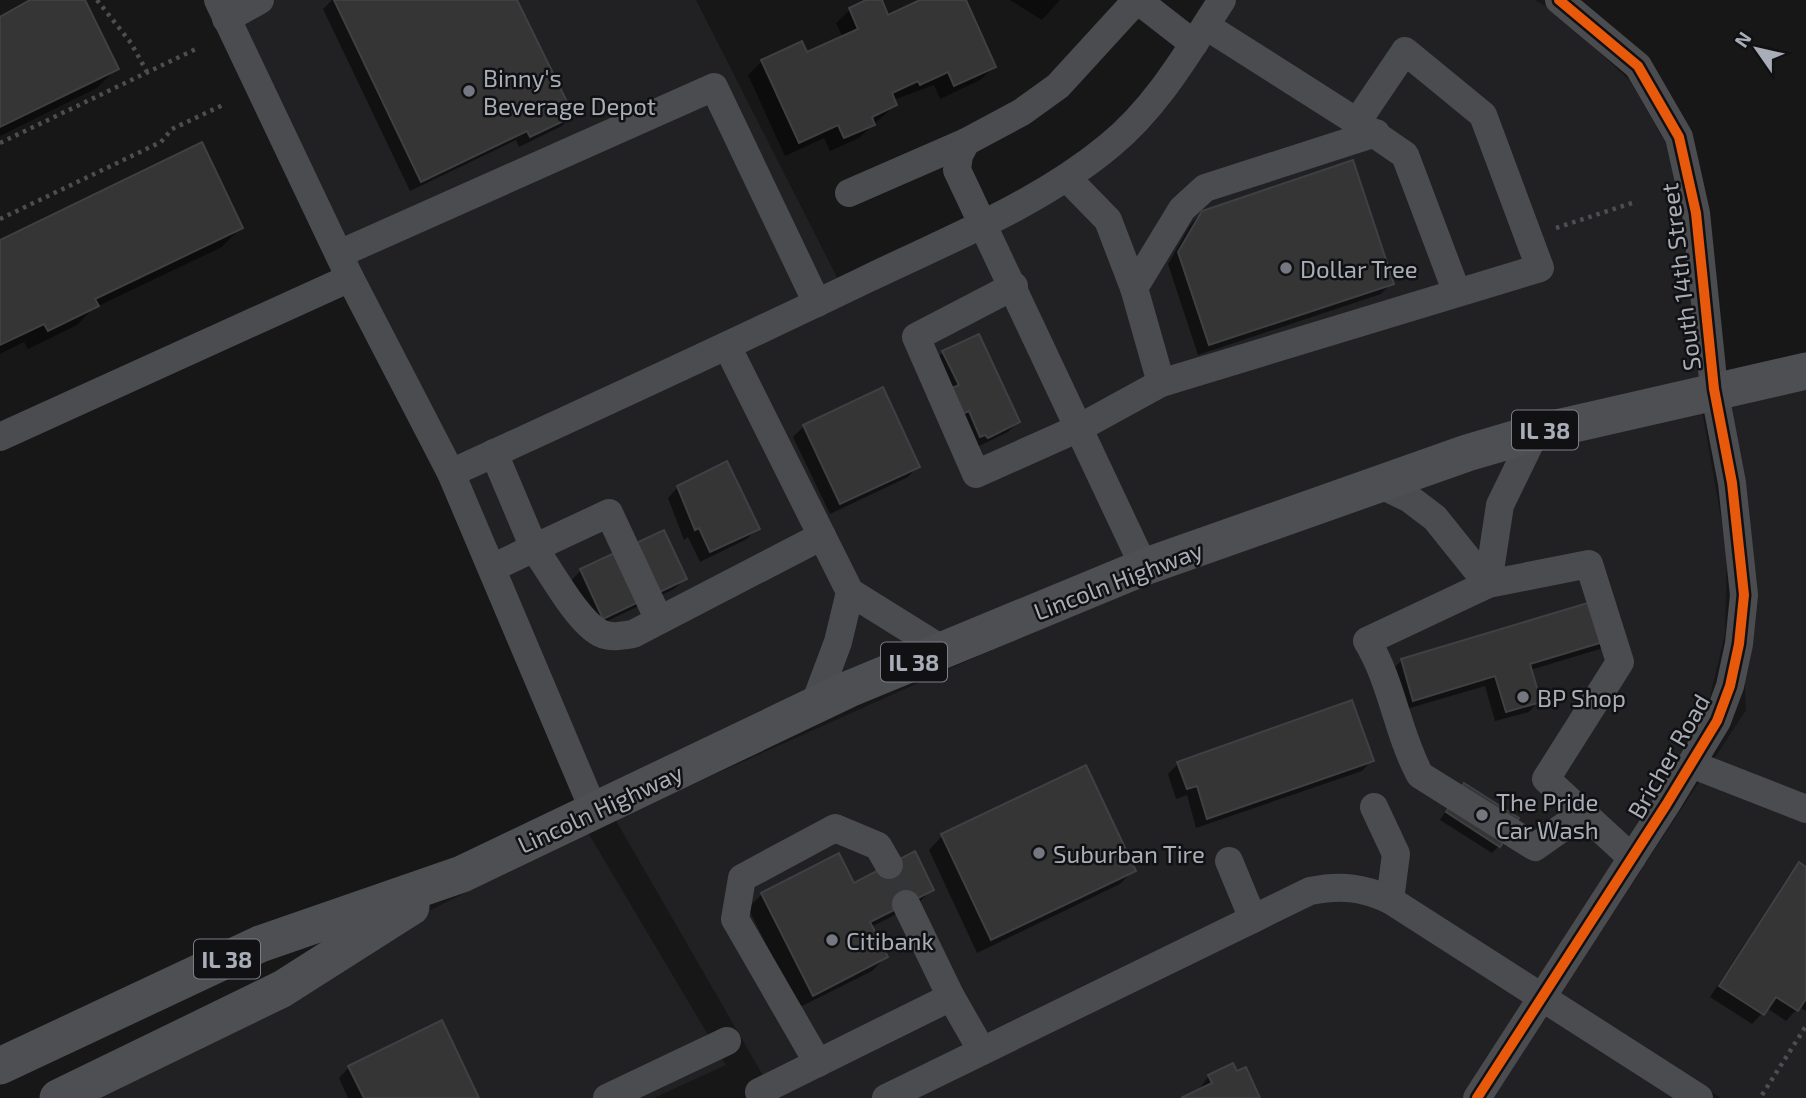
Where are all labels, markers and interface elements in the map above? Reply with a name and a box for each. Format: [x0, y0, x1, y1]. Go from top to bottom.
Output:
north arrow [1722, 14, 1792, 84]
text: N [1729, 27, 1756, 51]
place label: Binny's Beverage Depot [483, 63, 656, 120]
marker: Binny's Beverage Depot [461, 83, 477, 99]
street label: South 14th Street [1654, 182, 1706, 372]
place label: Dollar Tree [1300, 254, 1418, 283]
marker: Dollar Tree [1278, 260, 1294, 276]
road number: IL 38 [1512, 410, 1578, 450]
street label: Lincoln Highway [1029, 534, 1207, 626]
road number: IL 38 [881, 642, 947, 682]
place label: BP Shop [1537, 683, 1626, 712]
marker: BP Shop [1515, 689, 1531, 705]
street label: Bricher Road [1621, 689, 1715, 823]
street label: Lincoln Highway [513, 757, 687, 859]
place label: The Pride Car Wash [1496, 787, 1599, 844]
marker: The Pride Car Wash [1474, 807, 1490, 823]
place label: Suburban Tire [1053, 839, 1205, 868]
marker: Suburban Tire [1031, 845, 1047, 861]
place label: Citibank [846, 926, 934, 955]
marker: Citibank [824, 932, 840, 948]
road number: IL 38 [194, 940, 260, 978]

